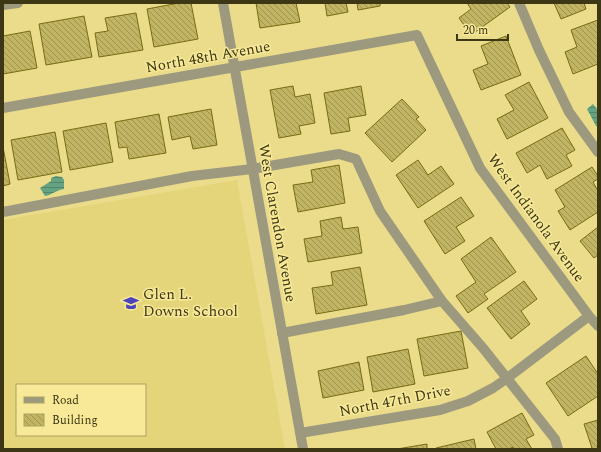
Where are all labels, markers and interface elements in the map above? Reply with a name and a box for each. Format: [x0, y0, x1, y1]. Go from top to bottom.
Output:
scale bar [457, 16, 508, 42]
text: 20 m [463, 21, 488, 40]
street label: North 48th Avenue [144, 35, 272, 79]
street label: West Clarendon Avenue [252, 142, 302, 304]
street label: West Indianola Avenue [481, 149, 591, 287]
place label: Glen L. Downs School [143, 283, 238, 323]
school or university icon: Glen L. Downs School [122, 294, 140, 312]
street label: North 47th Drive [337, 379, 453, 423]
legend [16, 384, 146, 436]
text: Road [52, 391, 79, 410]
text: Building [52, 411, 98, 430]

